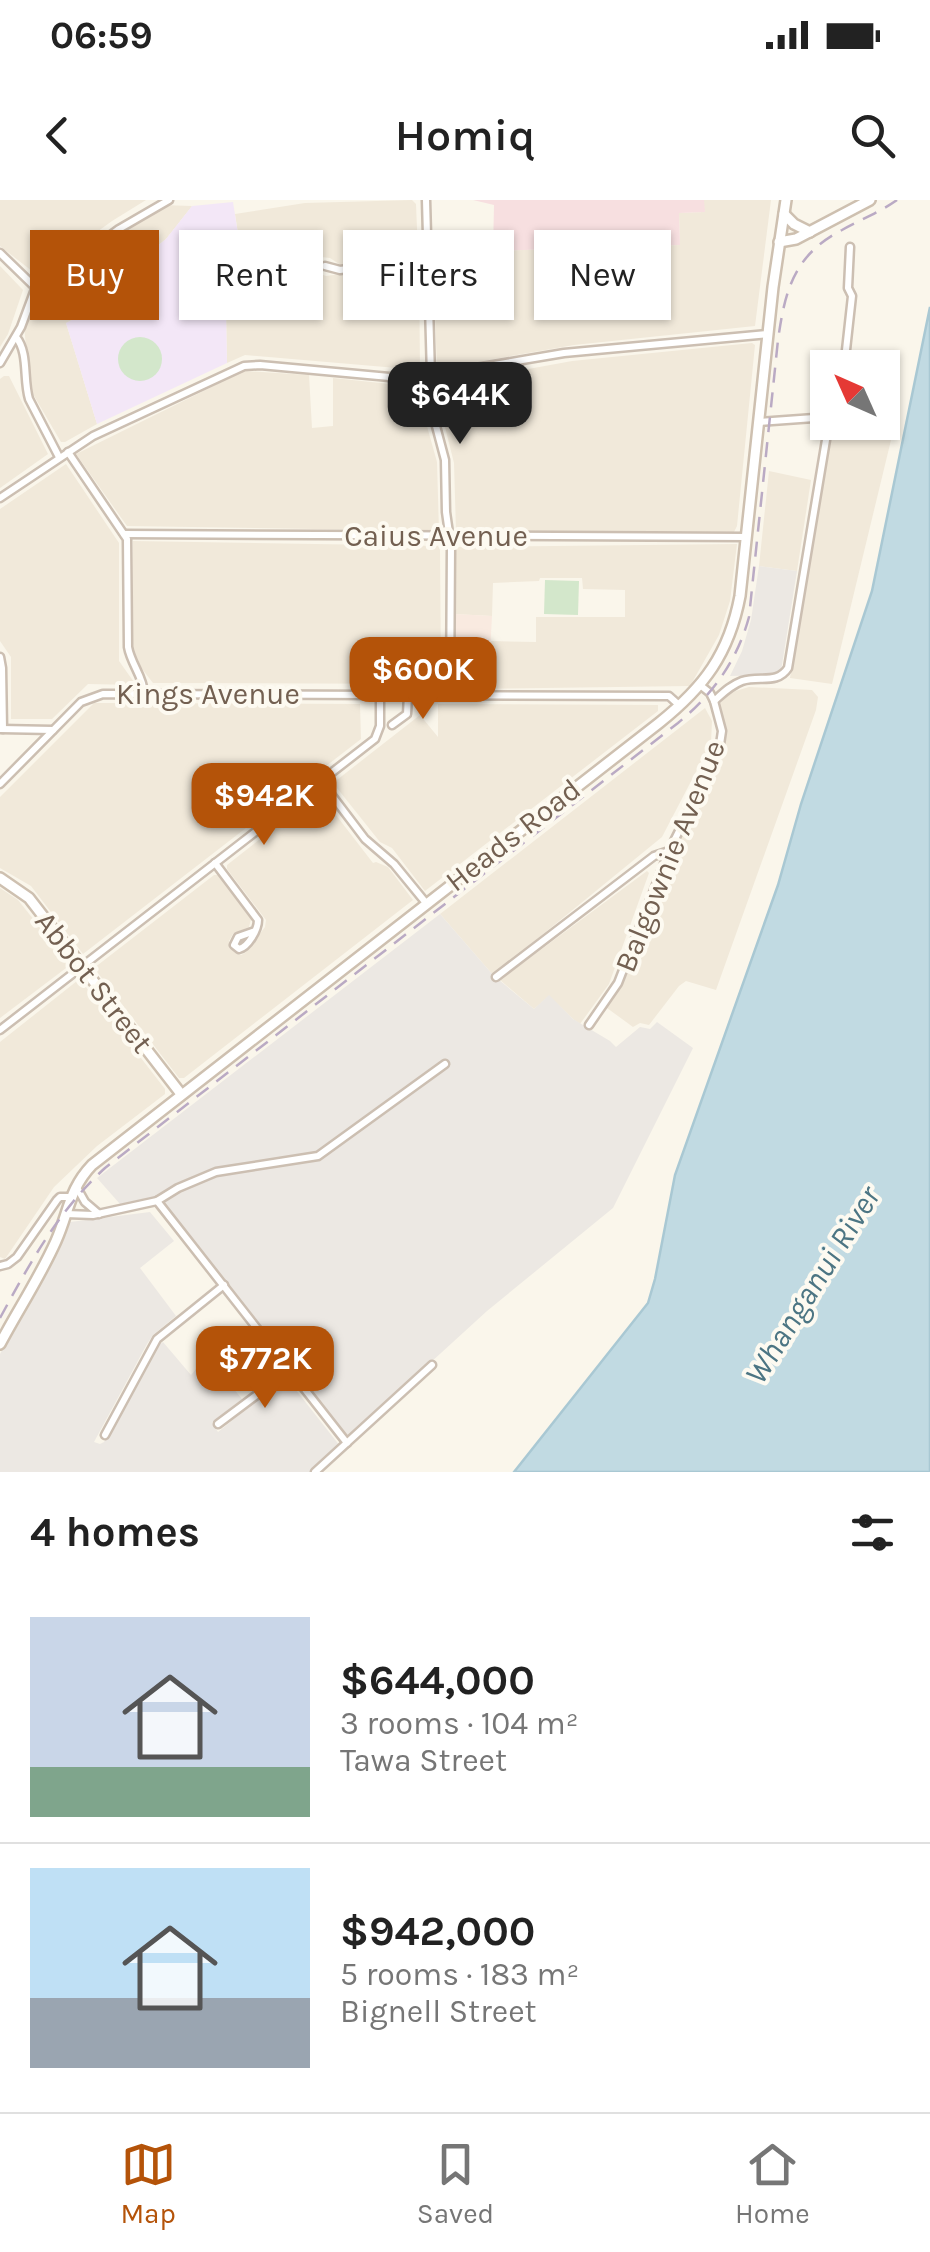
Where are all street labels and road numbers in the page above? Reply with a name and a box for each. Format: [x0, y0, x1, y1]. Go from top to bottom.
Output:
street label: Caius Avenue [344, 518, 528, 554]
street label: Kings Avenue [116, 676, 300, 712]
street label: Balgownie Avenue [607, 735, 733, 977]
street label: Heads Road [438, 771, 588, 899]
street label: Abbot Street [28, 904, 160, 1060]

